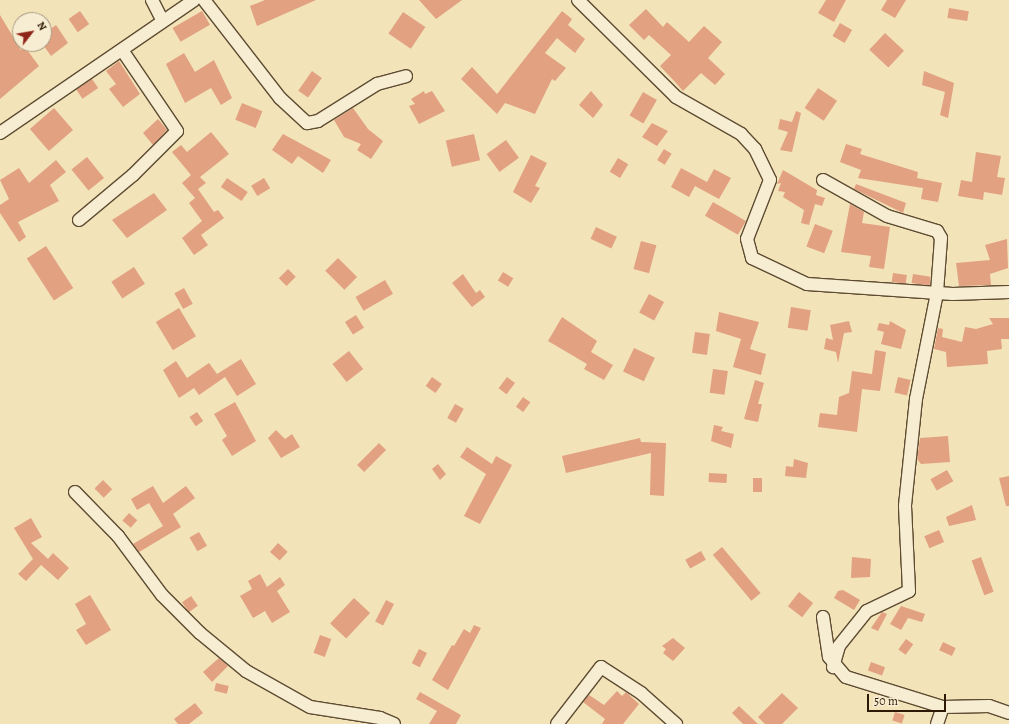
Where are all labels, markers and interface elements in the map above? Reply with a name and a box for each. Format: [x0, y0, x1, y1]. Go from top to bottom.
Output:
north arrow [12, 12, 52, 52]
text: N [33, 19, 50, 33]
scale bar [869, 686, 948, 712]
text: 50 m [874, 693, 898, 709]

